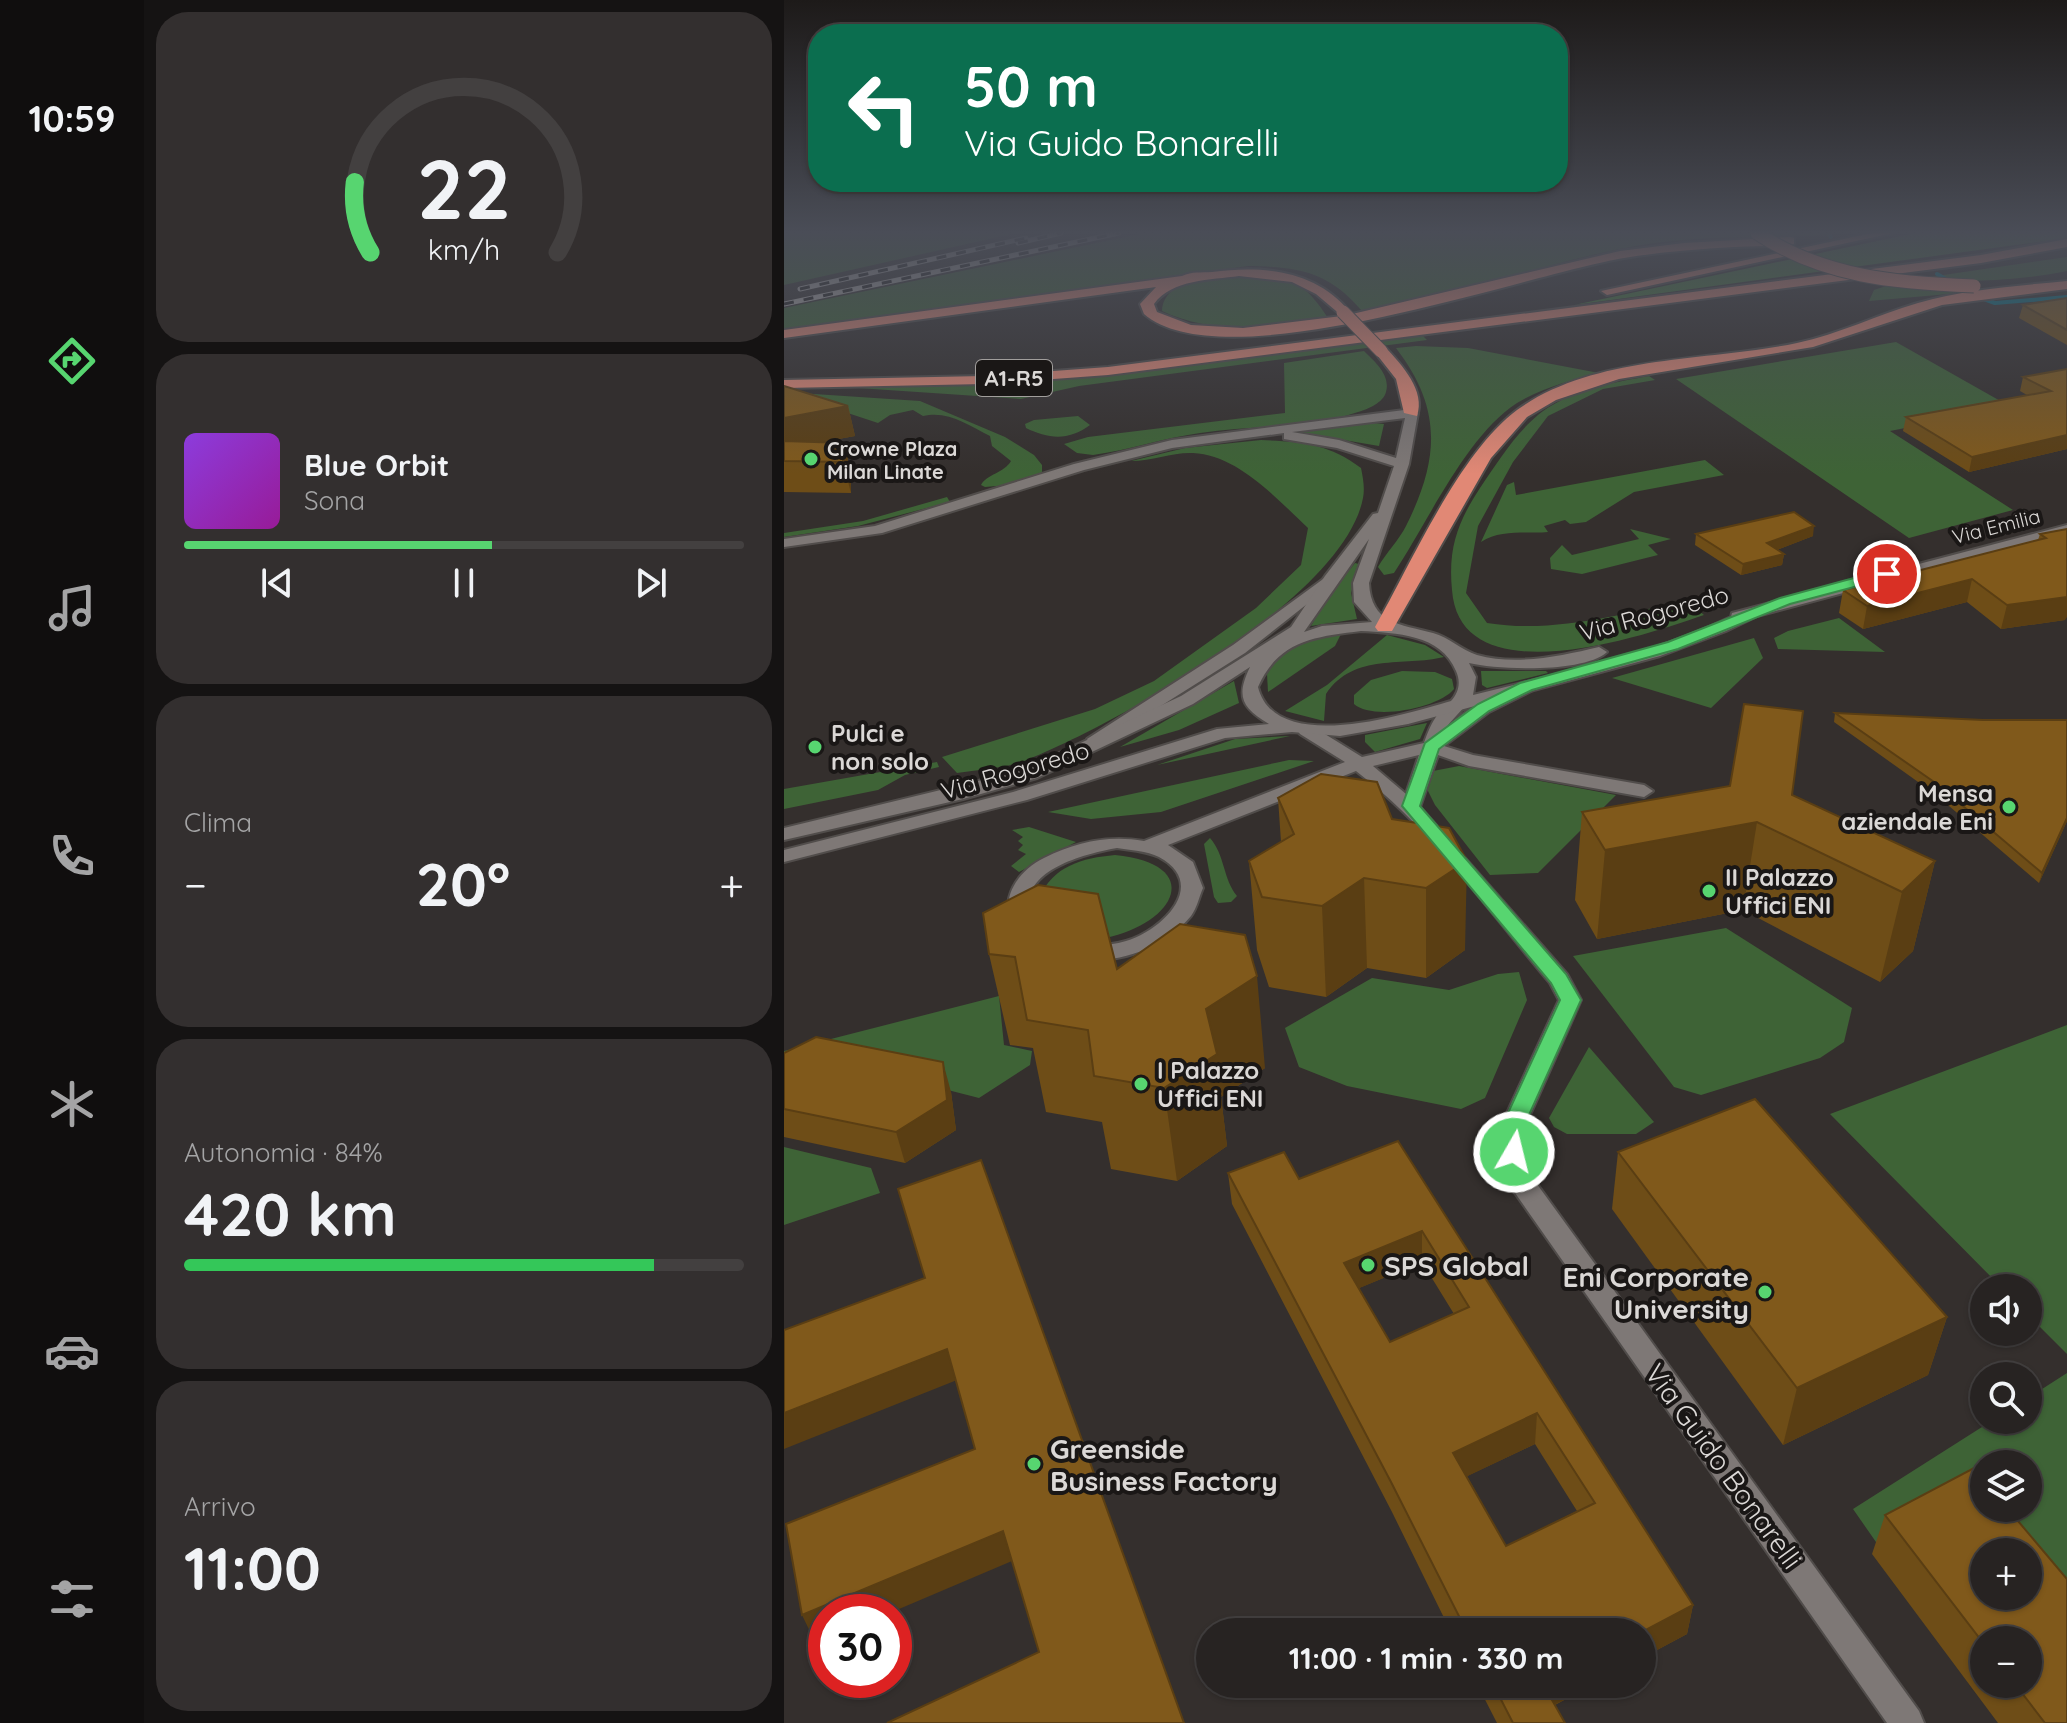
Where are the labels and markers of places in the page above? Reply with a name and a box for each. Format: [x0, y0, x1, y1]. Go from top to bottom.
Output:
place label: Crowne Plaza Milan Linate [827, 436, 957, 484]
marker: Crowne Plaza Milan Linate [802, 450, 820, 468]
pin [1853, 540, 1921, 608]
place label: Pulci e non solo [831, 718, 929, 776]
marker: Pulci e non solo [806, 738, 824, 756]
place label: Mensa aziendale Eni [1841, 778, 1993, 836]
marker: Mensa aziendale Eni [2000, 798, 2018, 816]
place label: II Palazzo Uffici ENI [1725, 862, 1834, 920]
marker: II Palazzo Uffici ENI [1700, 882, 1718, 900]
place label: I Palazzo Uffici ENI [1157, 1055, 1263, 1113]
marker: I Palazzo Uffici ENI [1132, 1075, 1150, 1093]
place label: SPS Global [1384, 1248, 1529, 1283]
marker: SPS Global [1359, 1256, 1377, 1274]
place label: Eni Corporate University [1562, 1259, 1749, 1326]
marker: Eni Corporate University [1756, 1283, 1774, 1301]
place label: Greenside Business Factory [1050, 1431, 1278, 1498]
marker: Greenside Business Factory [1025, 1455, 1043, 1473]

